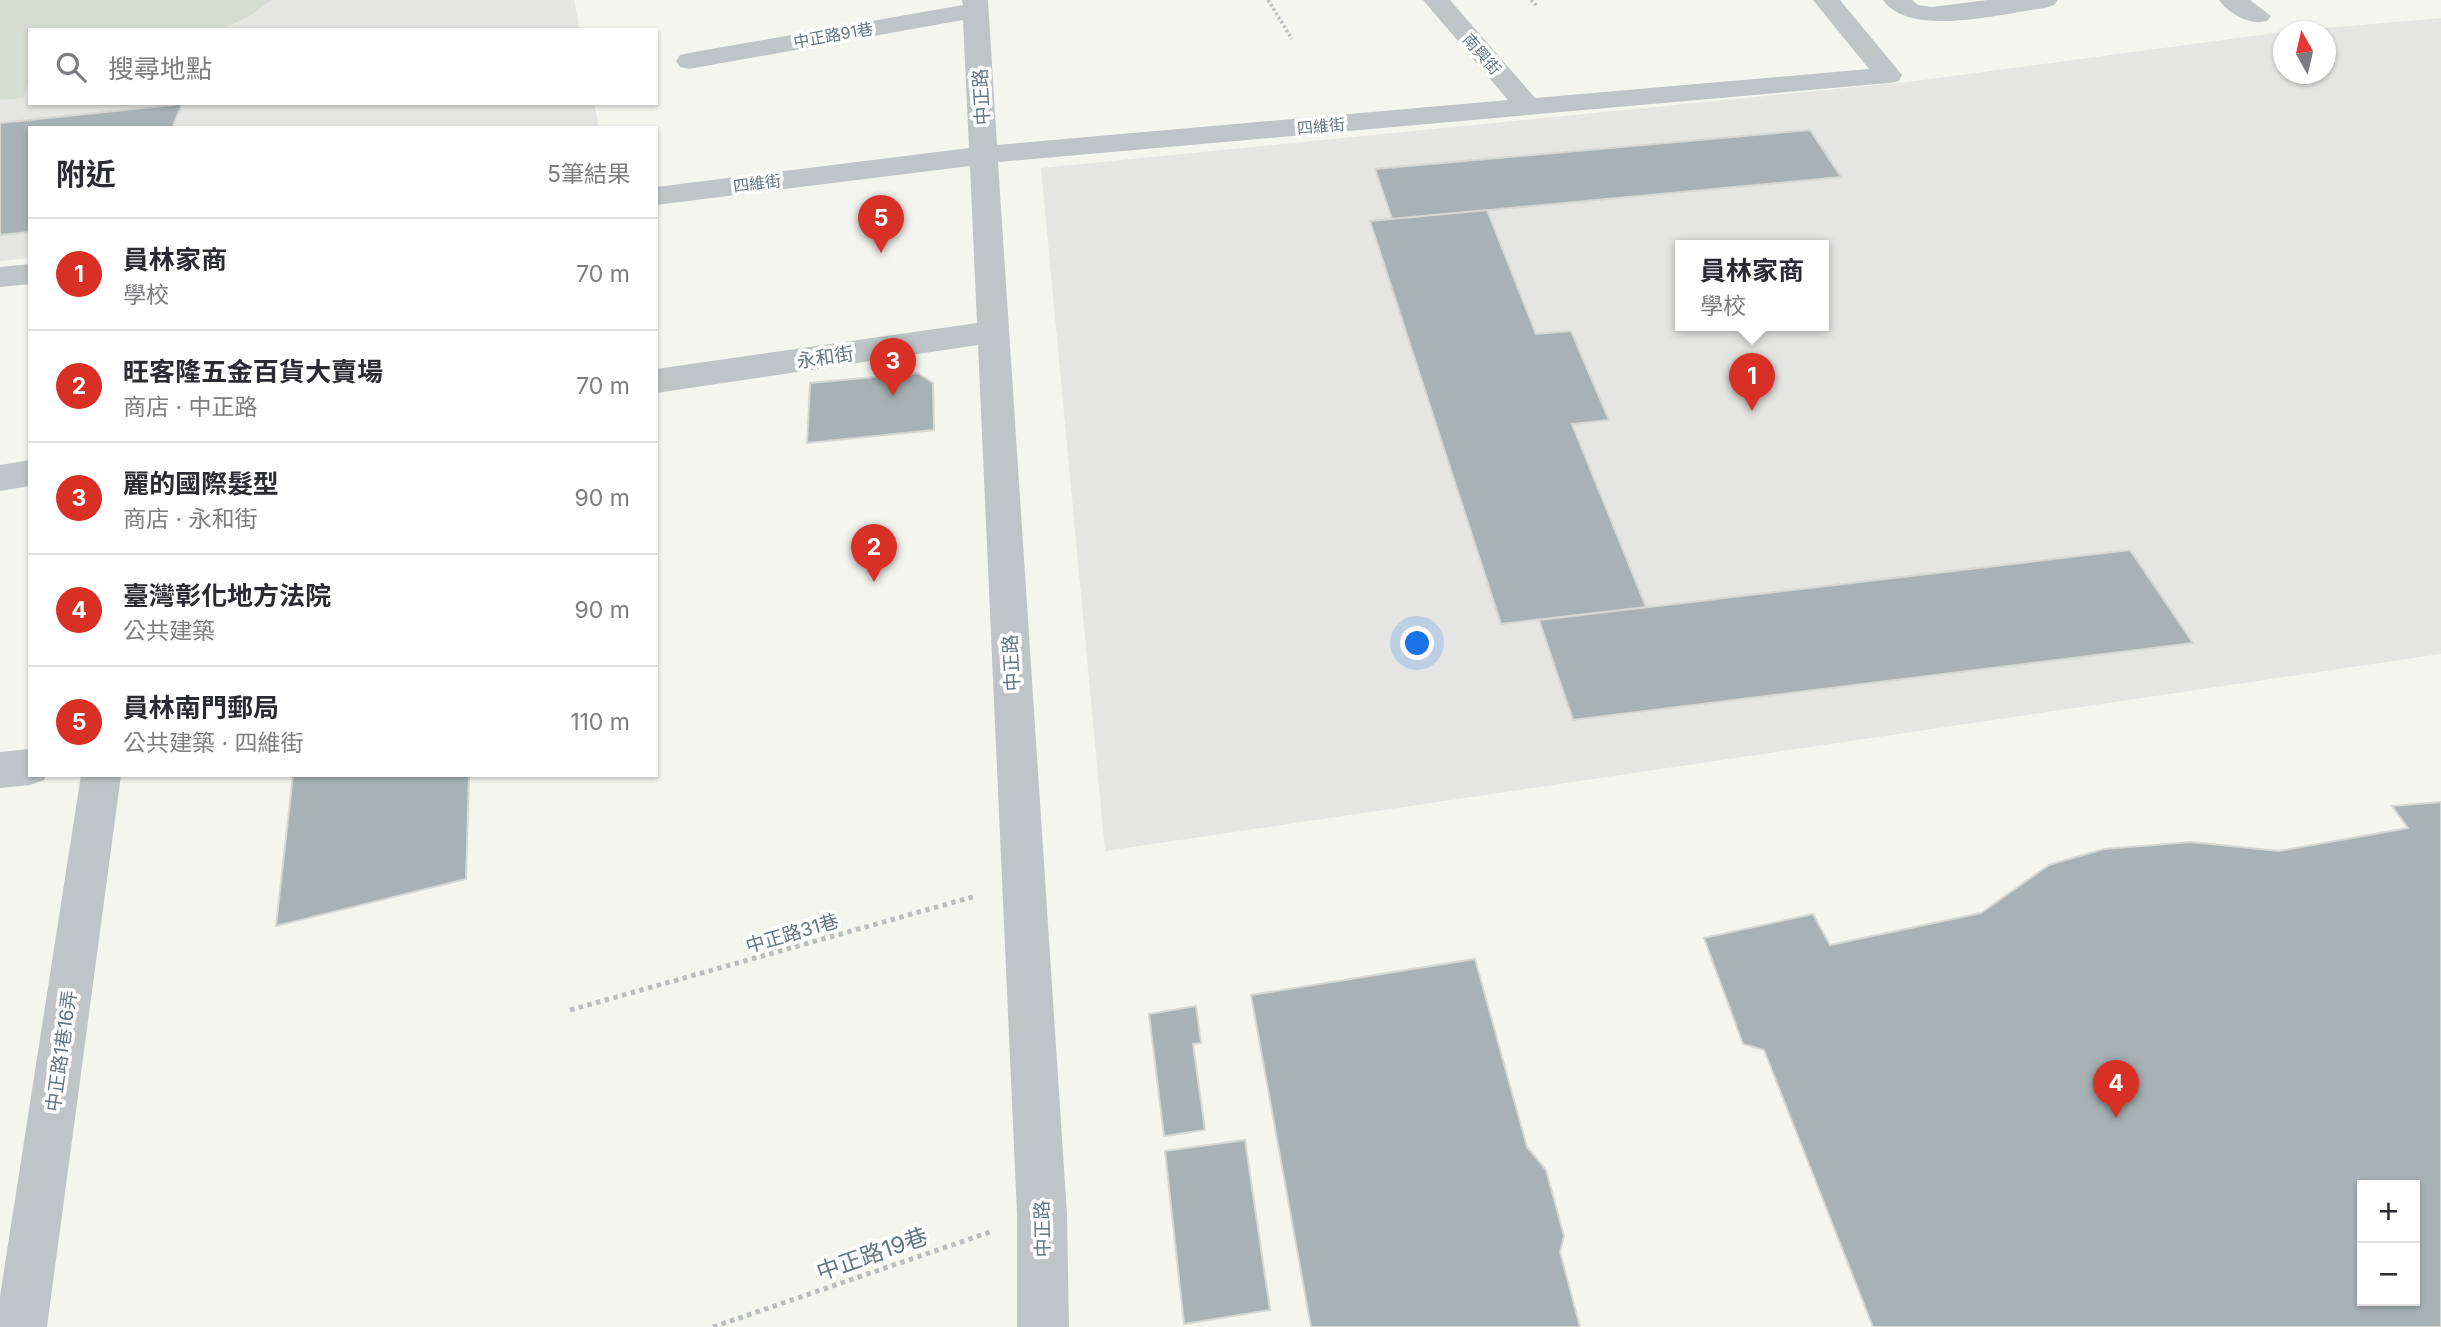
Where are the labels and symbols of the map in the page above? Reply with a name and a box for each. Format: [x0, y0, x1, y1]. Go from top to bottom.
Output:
street label: 中正路91巷 [792, 18, 874, 52]
north arrow [2273, 21, 2336, 84]
street label: 南興街 [1459, 29, 1505, 79]
street label: 中正路 [969, 68, 994, 126]
street label: 四維街 [1296, 114, 1346, 138]
street label: 四維街 [732, 170, 782, 196]
pin: 5 [858, 195, 904, 253]
pin: 3 [870, 338, 916, 396]
street label: 永和街 [795, 342, 855, 373]
pin: 1 [1729, 353, 1775, 411]
pin: 2 [851, 524, 897, 582]
your location [1400, 626, 1434, 660]
street label: 中正路 [999, 634, 1024, 692]
street label: 中正路31巷 [743, 909, 841, 958]
street label: 中正路1巷16弄 [42, 989, 81, 1113]
pin: 4 [2093, 1060, 2139, 1118]
street label: 中正路 [1031, 1200, 1054, 1258]
street label: 中正路19巷 [813, 1222, 931, 1286]

